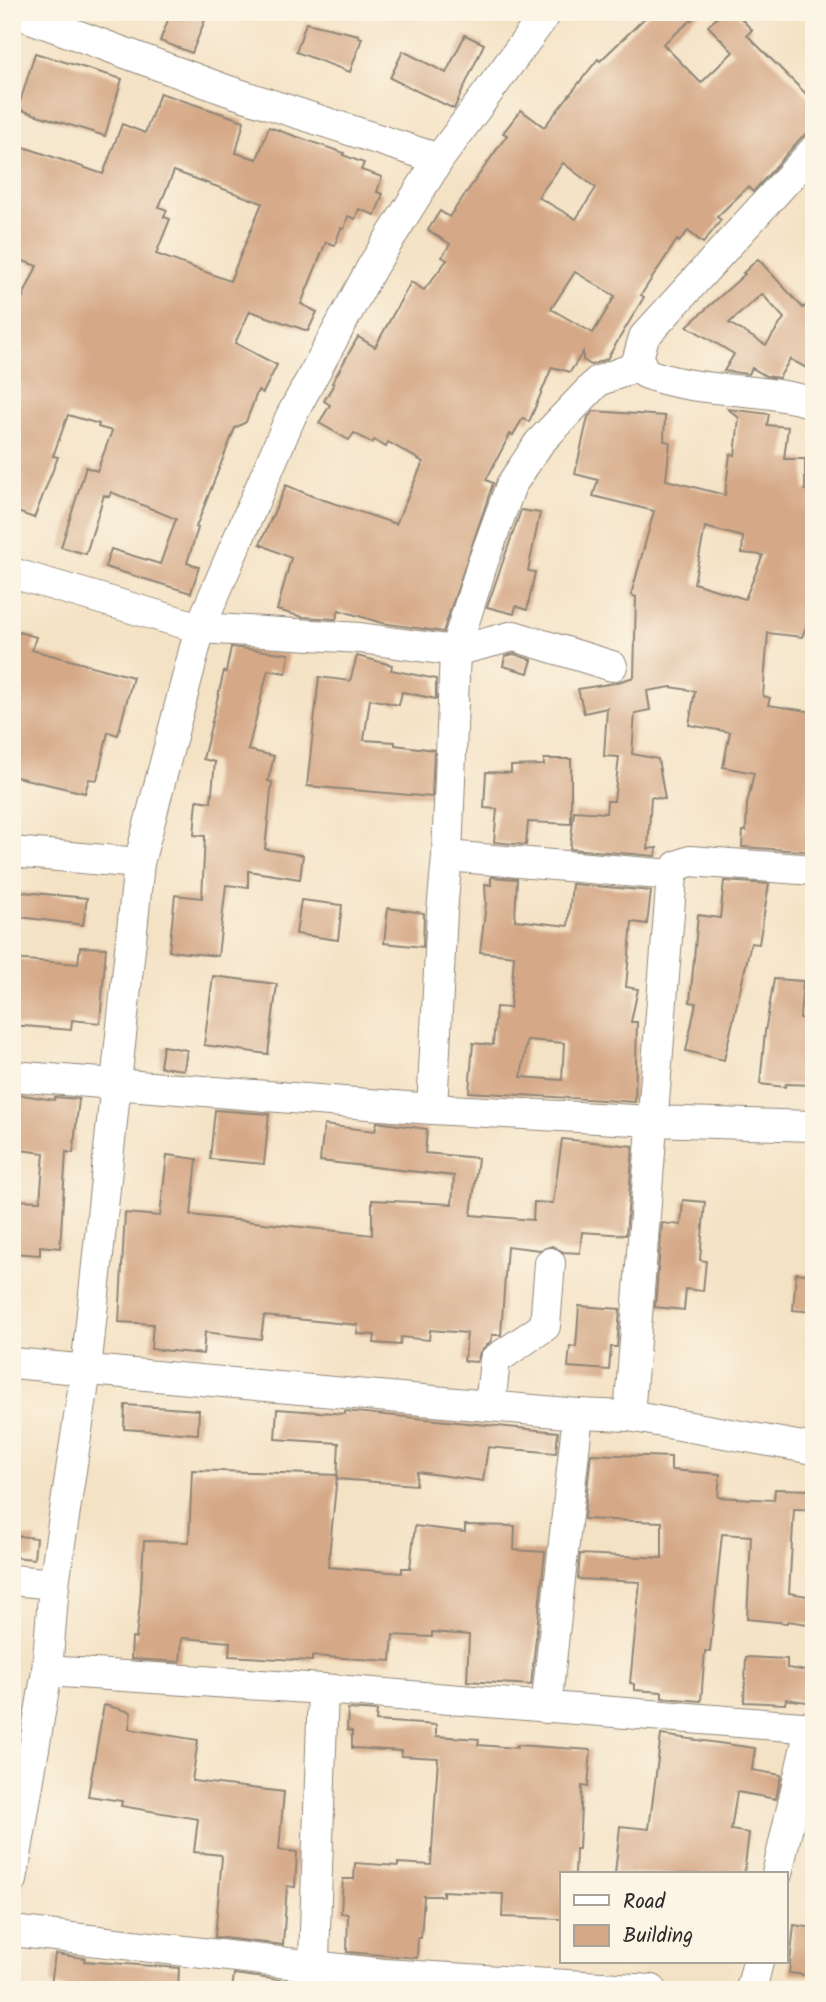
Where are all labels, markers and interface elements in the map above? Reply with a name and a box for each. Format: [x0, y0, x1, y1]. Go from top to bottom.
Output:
legend [560, 1872, 788, 1964]
text: Road [623, 1886, 666, 1919]
text: Building [623, 1920, 693, 1953]

